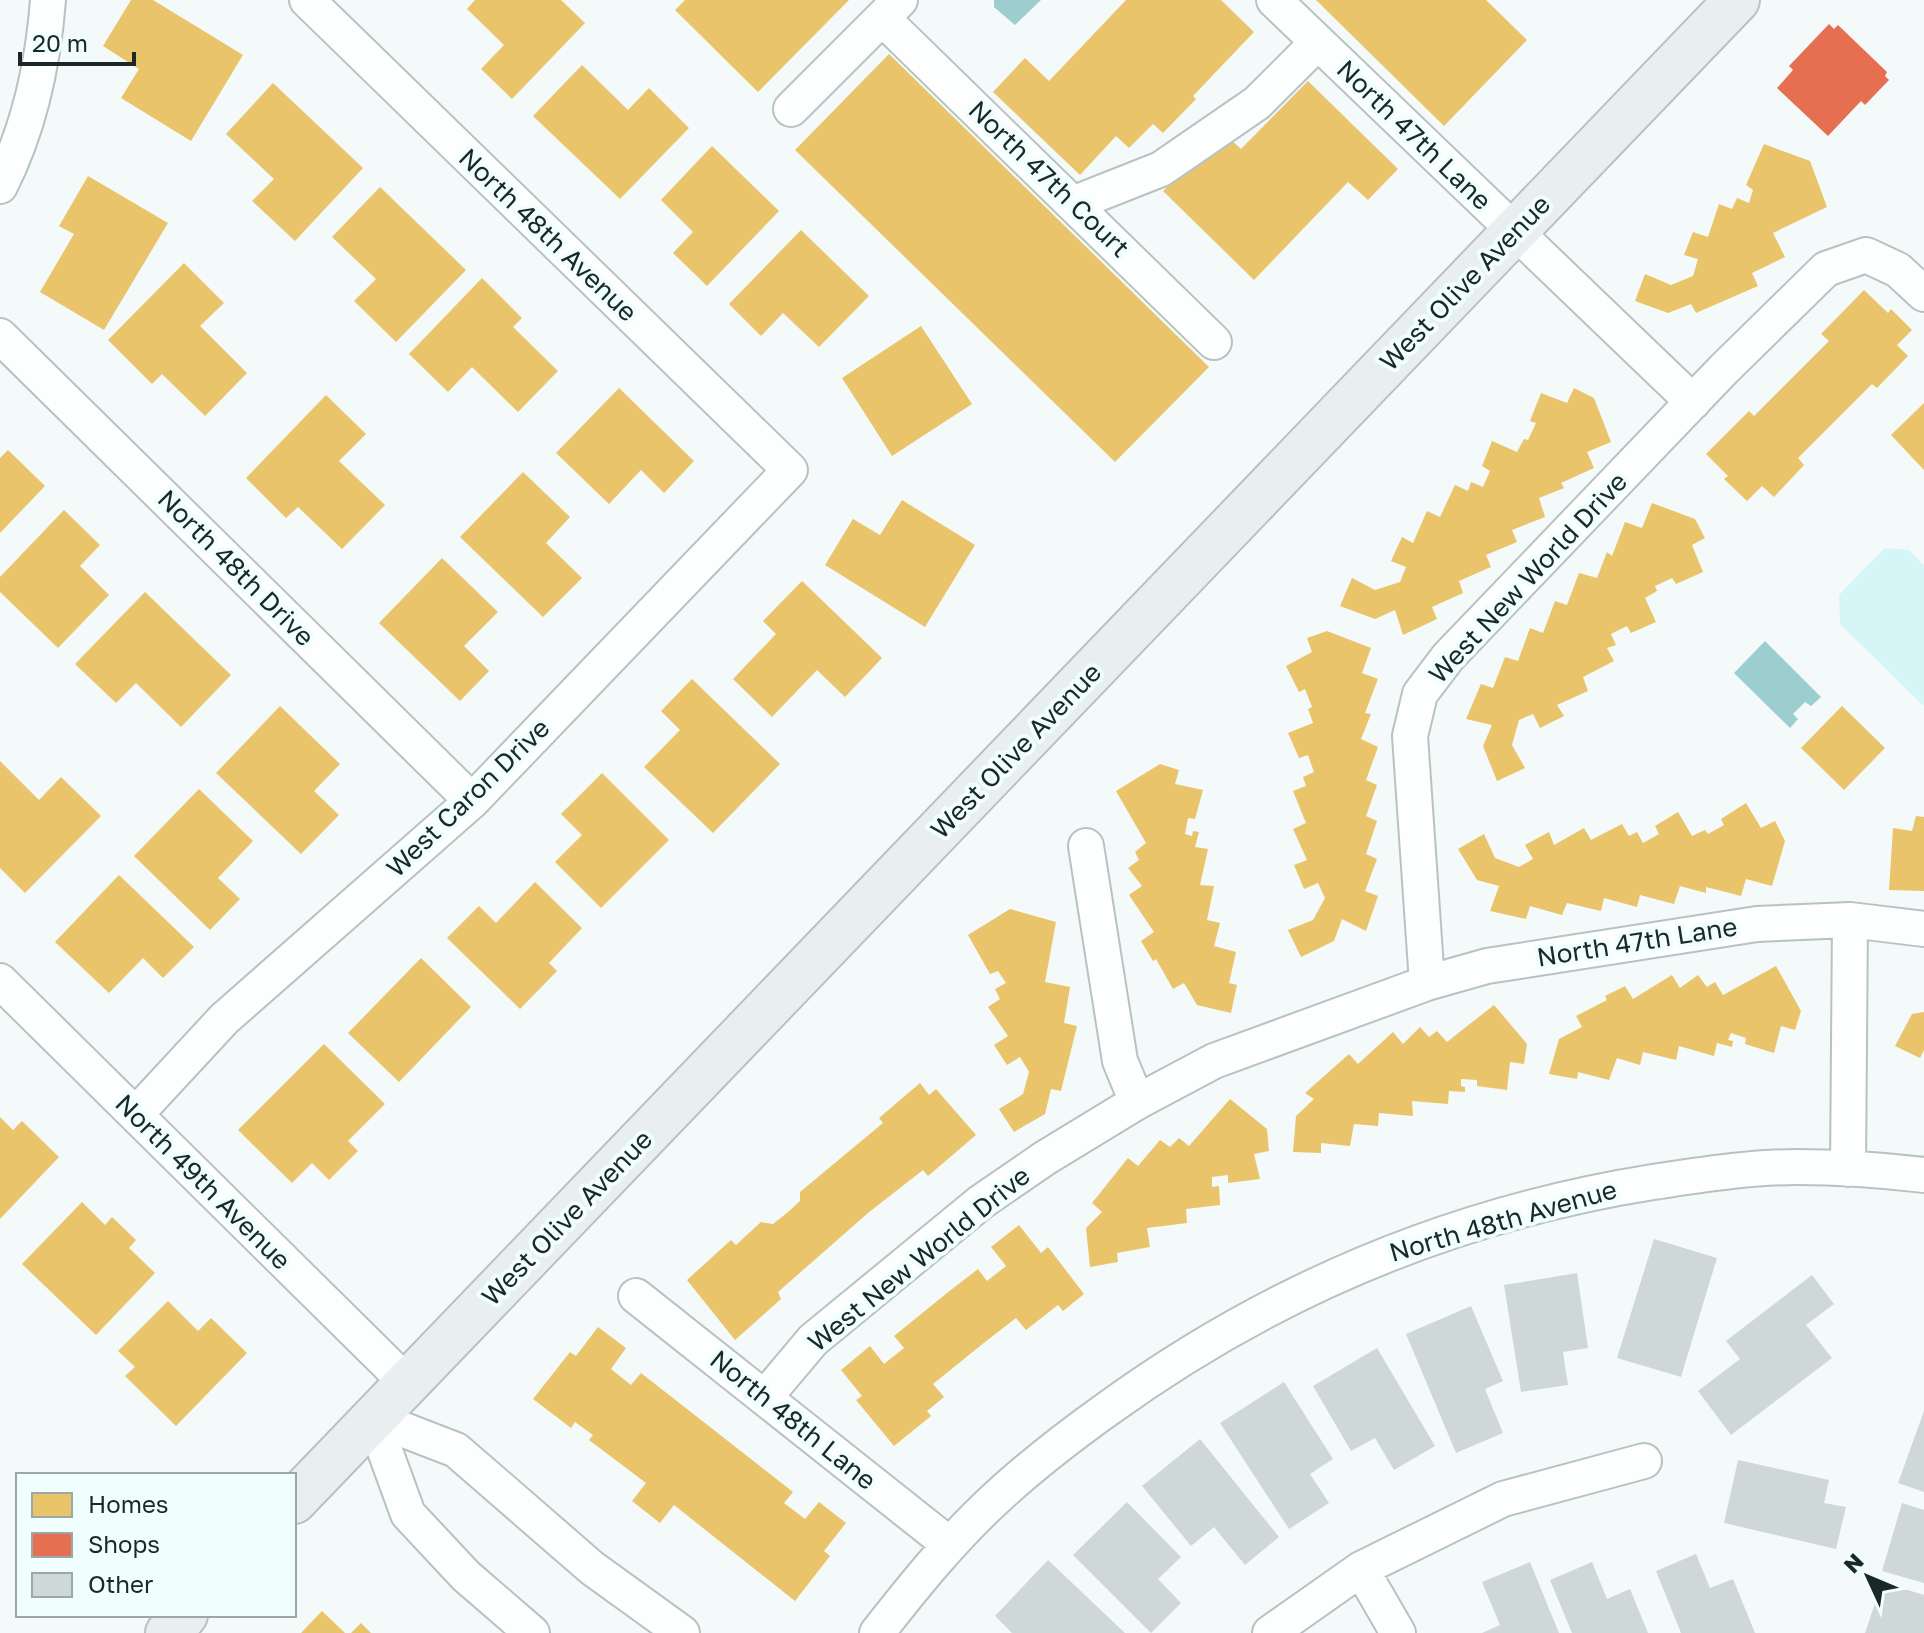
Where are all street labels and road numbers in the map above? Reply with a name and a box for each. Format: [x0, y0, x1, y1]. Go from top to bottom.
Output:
street label: North 47th Lane [1331, 53, 1498, 216]
street label: North 47th Court [963, 94, 1136, 263]
street label: North 48th Avenue [453, 142, 644, 328]
street label: West Olive Avenue [1373, 189, 1556, 377]
street label: West New World Drive [1422, 466, 1633, 689]
street label: North 48th Drive [152, 483, 321, 652]
street label: West Olive Avenue [924, 657, 1107, 845]
street label: West Caron Drive [380, 712, 556, 883]
street label: North 47th Lane [1535, 910, 1739, 973]
street label: North 49th Avenue [109, 1088, 297, 1276]
street label: West Olive Avenue [475, 1124, 658, 1312]
street label: West New World Drive [802, 1160, 1036, 1358]
street label: North 48th Avenue [1385, 1173, 1620, 1268]
street label: North 48th Lane [704, 1343, 882, 1496]

